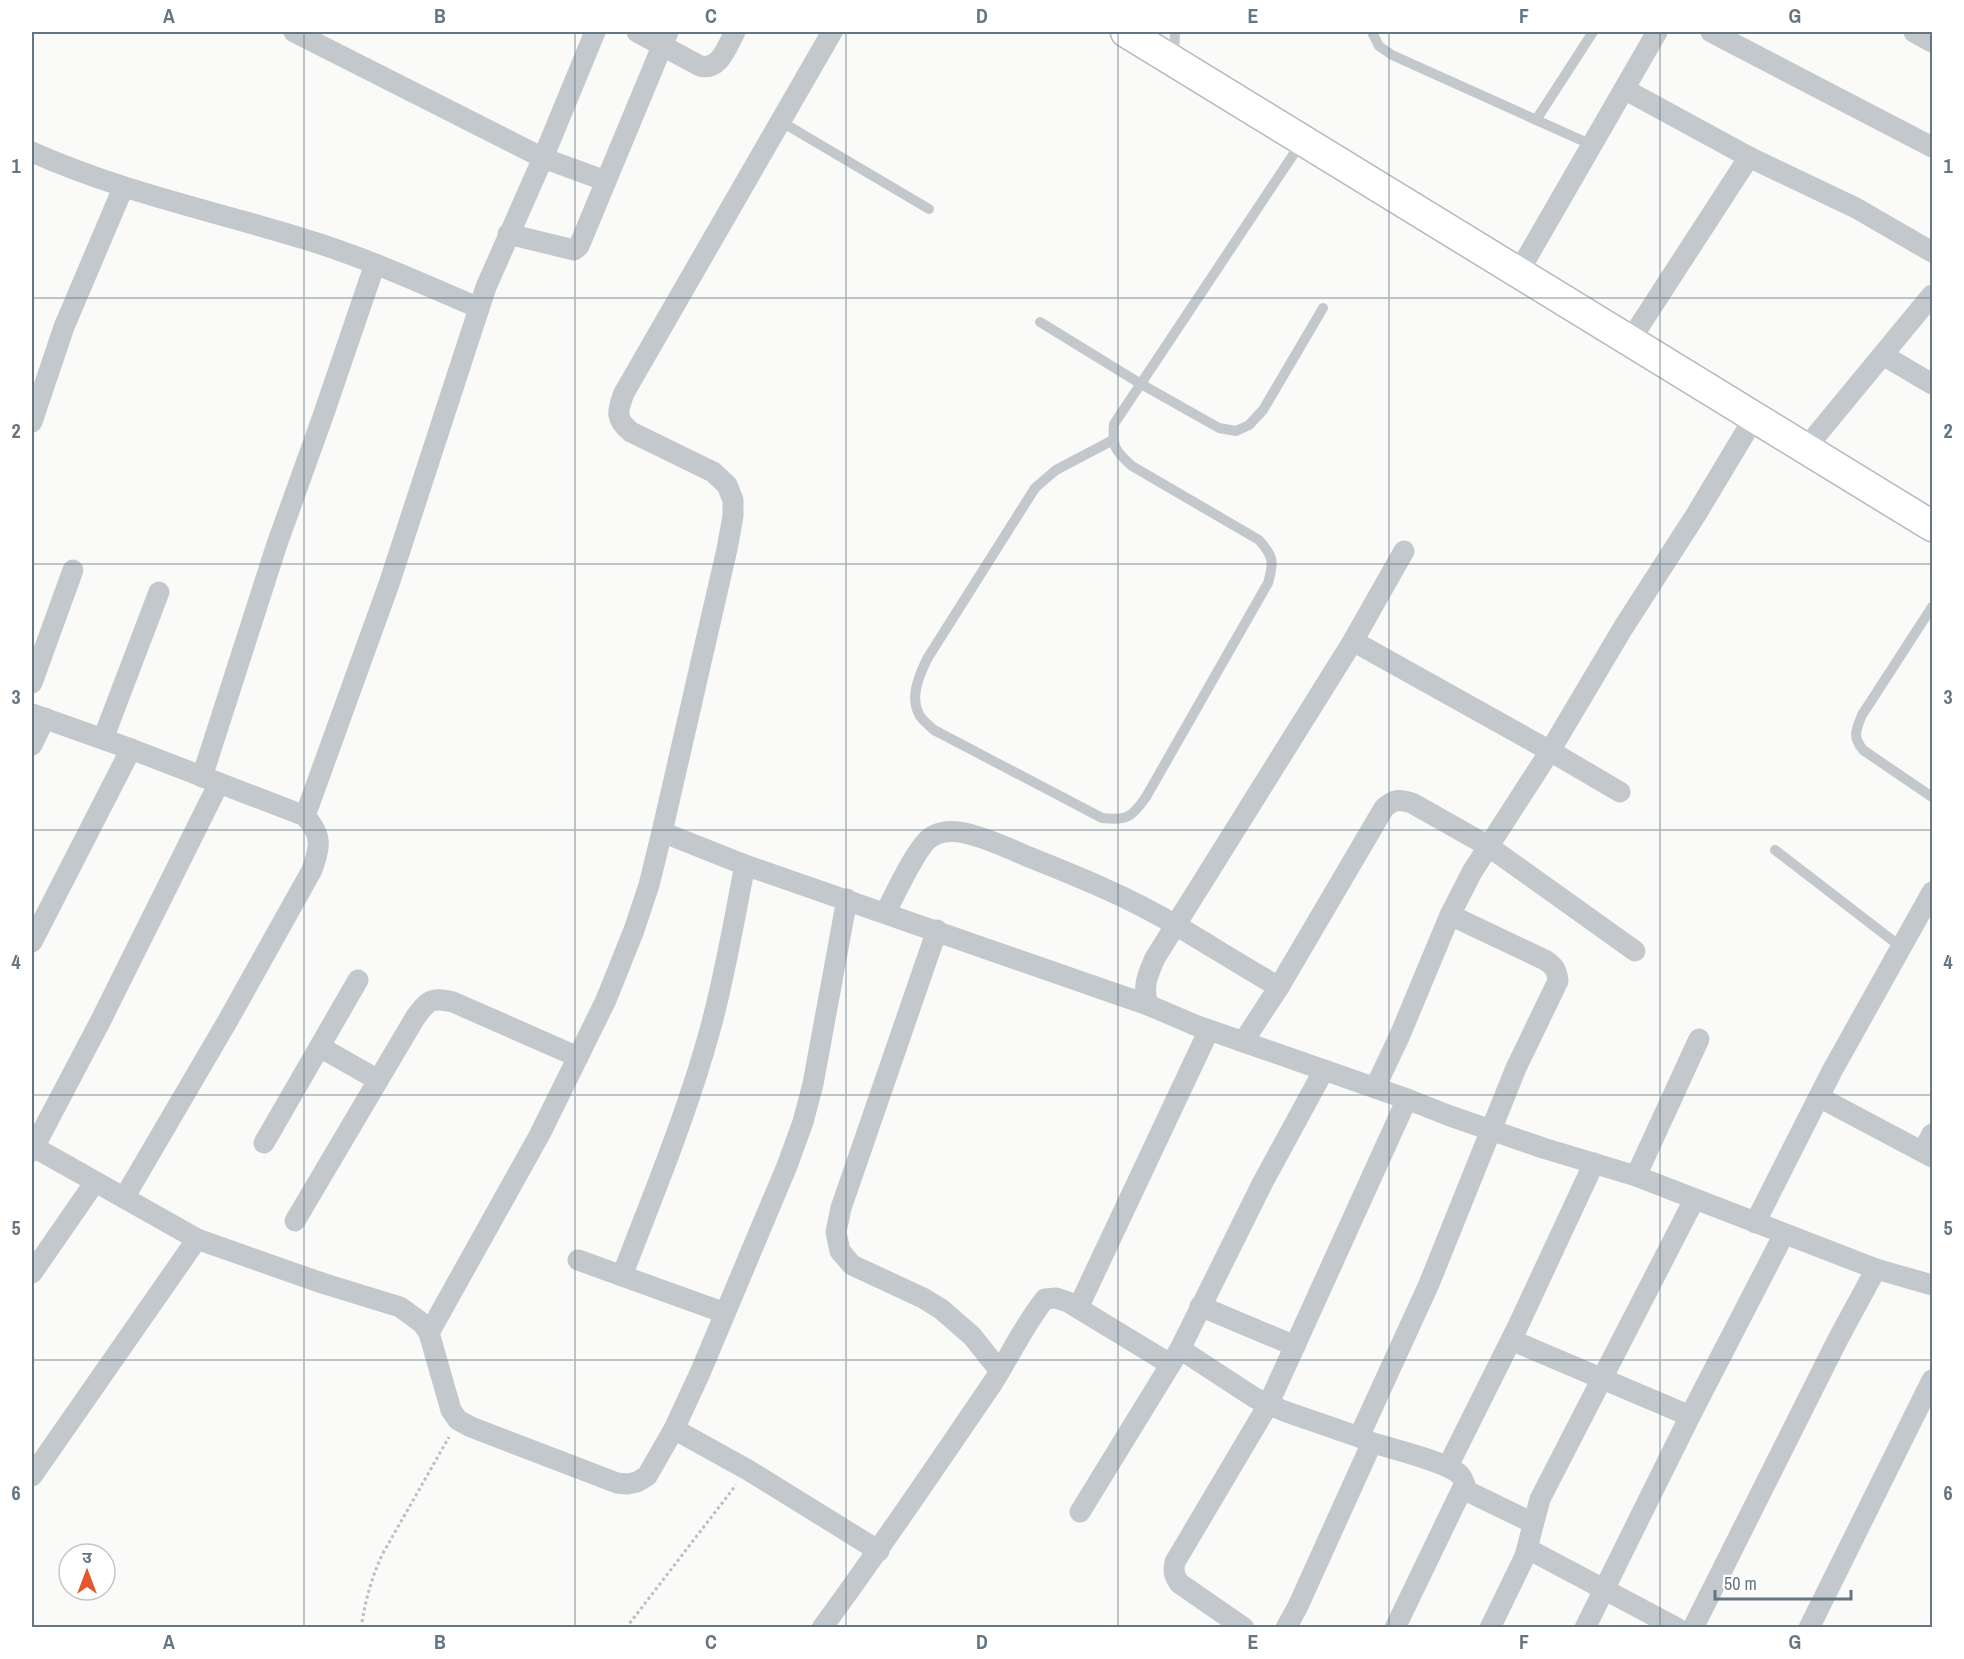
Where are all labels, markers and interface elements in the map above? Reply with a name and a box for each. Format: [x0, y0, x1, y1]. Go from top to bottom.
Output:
text: A [163, 2, 175, 29]
text: B [434, 2, 446, 29]
text: C [705, 2, 717, 29]
text: D [976, 2, 988, 29]
text: E [1248, 2, 1259, 29]
text: F [1519, 2, 1529, 29]
text: G [1789, 2, 1801, 29]
text: 1 [11, 152, 21, 179]
text: 1 [1943, 152, 1953, 179]
text: 2 [11, 417, 21, 444]
text: 2 [1943, 417, 1953, 444]
text: 3 [11, 683, 21, 710]
text: 3 [1943, 683, 1953, 710]
text: 4 [11, 948, 21, 975]
text: 4 [1943, 948, 1953, 975]
text: 5 [11, 1214, 21, 1241]
text: 5 [1943, 1214, 1953, 1241]
text: 6 [11, 1479, 21, 1506]
text: 6 [1943, 1479, 1953, 1506]
north arrow [57, 1542, 117, 1602]
text: उ [82, 1546, 92, 1568]
scale bar [1715, 1563, 1852, 1601]
text: 50 m [1724, 1571, 1757, 1596]
text: A [163, 1628, 175, 1655]
text: B [434, 1628, 446, 1655]
text: C [705, 1628, 717, 1655]
text: D [976, 1628, 988, 1655]
text: E [1248, 1628, 1259, 1655]
text: F [1519, 1628, 1529, 1655]
text: G [1789, 1628, 1801, 1655]

